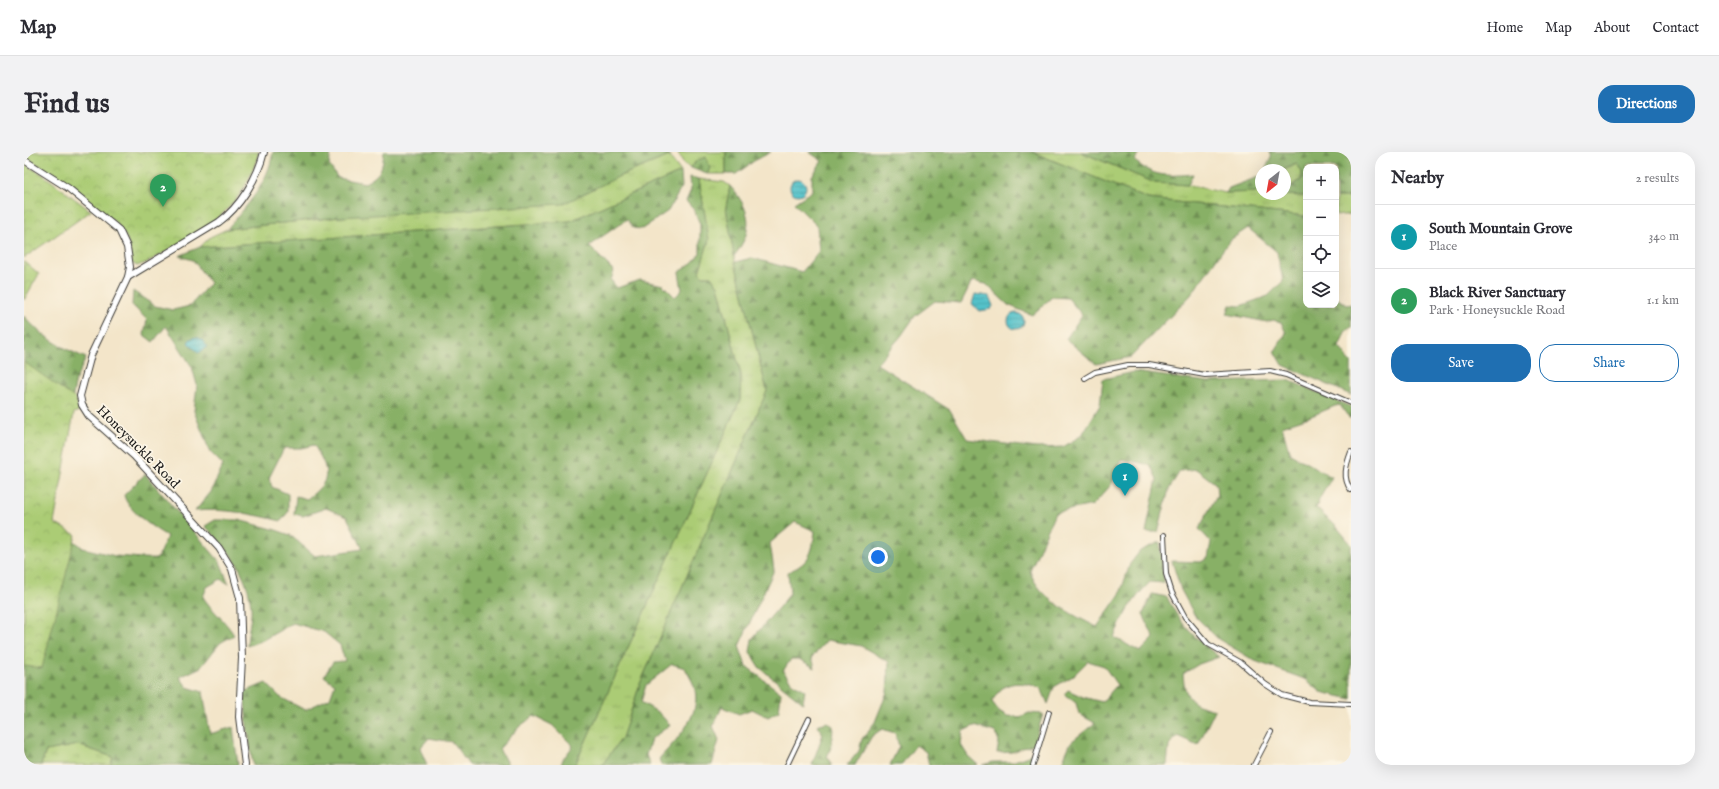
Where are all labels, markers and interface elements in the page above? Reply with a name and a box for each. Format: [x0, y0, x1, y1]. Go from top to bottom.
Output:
text: Map [20, 16, 56, 40]
text: Home [1487, 19, 1523, 37]
text: Map [1545, 19, 1572, 37]
text: About [1594, 19, 1630, 37]
text: Contact [1652, 19, 1699, 37]
button: Directions [1598, 85, 1695, 123]
text: Find us [24, 87, 110, 122]
north arrow [1255, 164, 1291, 200]
map controls [1303, 164, 1339, 308]
button: + [1303, 164, 1339, 200]
text: Nearby [1391, 168, 1444, 189]
text: 2 results [1635, 170, 1679, 187]
pin: 2 [150, 174, 176, 207]
button: − [1303, 200, 1339, 236]
text: South Mountain Grove [1429, 219, 1572, 238]
text: 1 [1402, 228, 1406, 245]
text: 340 m [1649, 228, 1679, 245]
button: locate [1303, 236, 1339, 272]
text: Place [1429, 238, 1457, 255]
button: layers [1303, 272, 1339, 308]
text: Black River Sanctuary [1429, 283, 1566, 302]
text: 2 [1401, 292, 1407, 309]
text: 1.1 km [1647, 292, 1679, 309]
text: Park · Honeysuckle Road [1429, 302, 1565, 319]
button: Save [1391, 344, 1531, 382]
button: Share [1539, 344, 1679, 382]
street label: Honeysuckle Road [93, 402, 184, 493]
pin: 1 [1112, 463, 1138, 496]
your location [868, 547, 888, 567]

